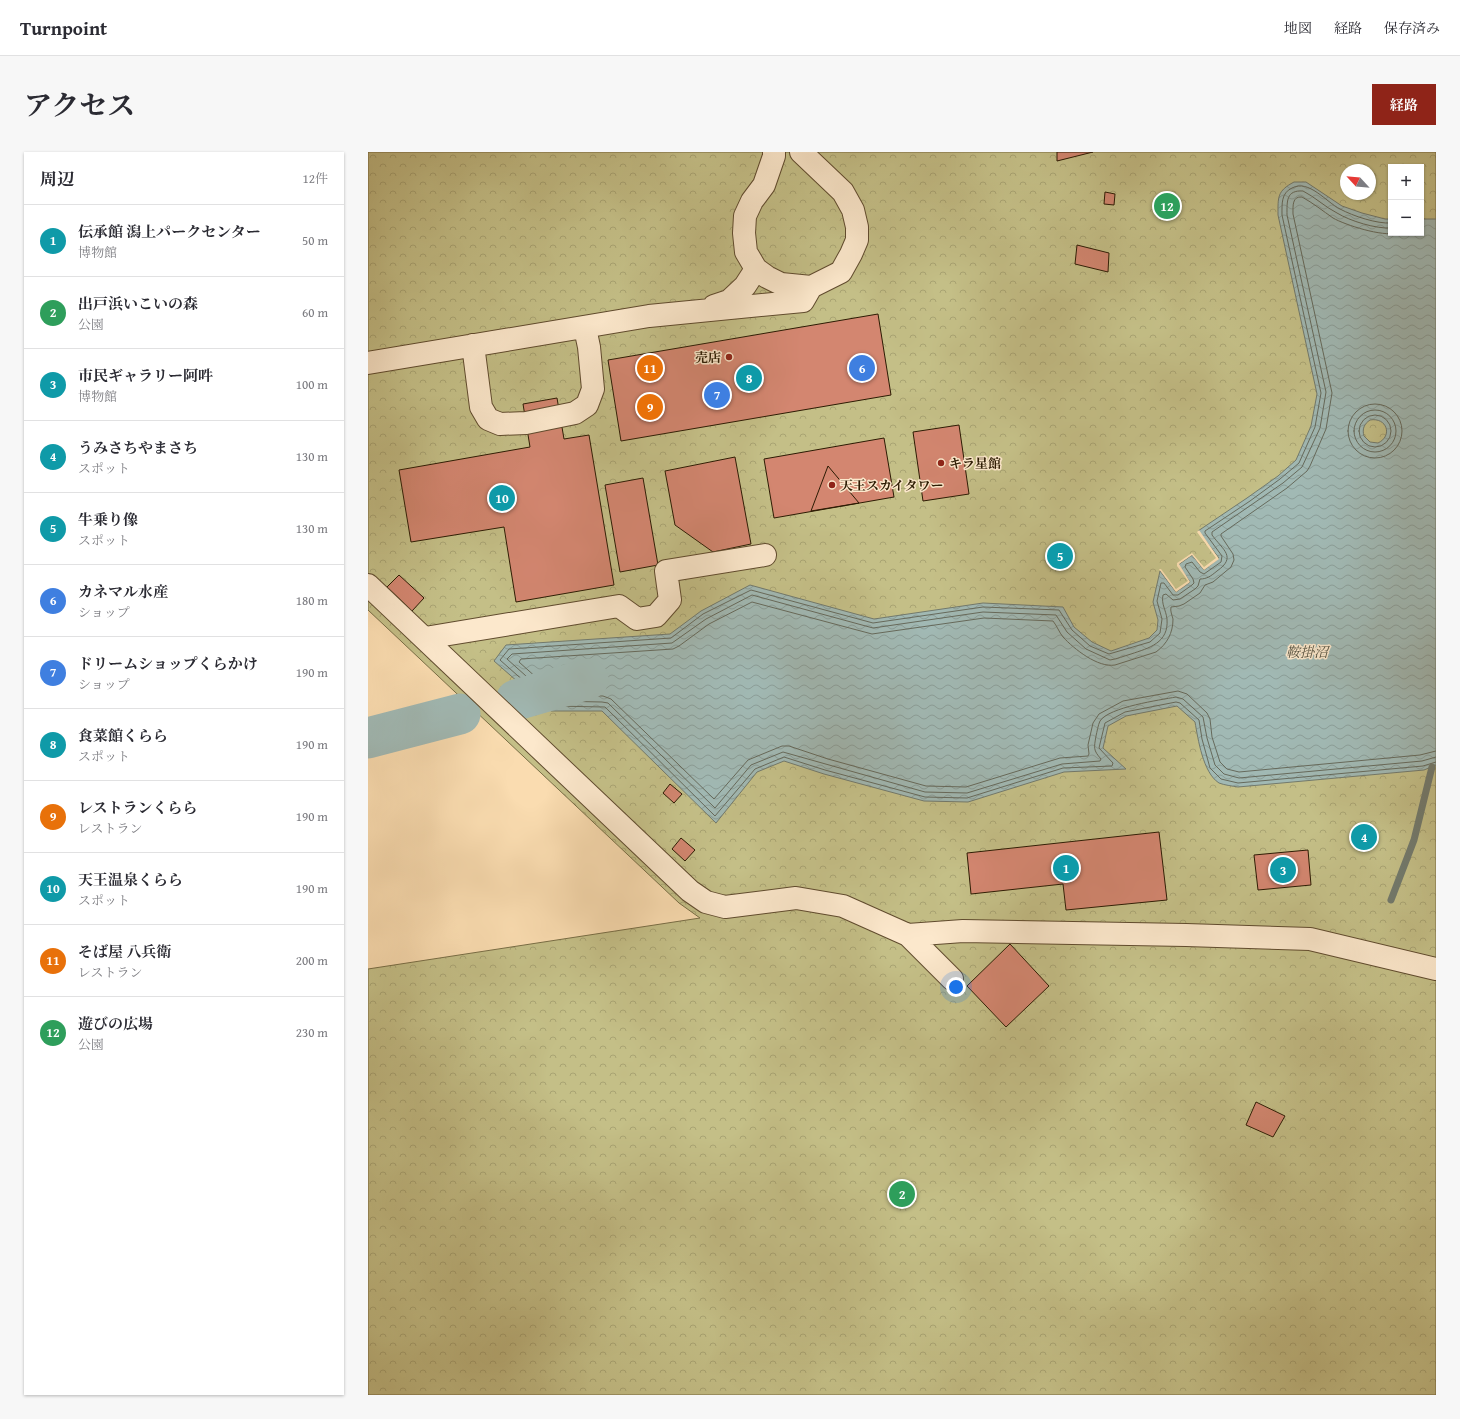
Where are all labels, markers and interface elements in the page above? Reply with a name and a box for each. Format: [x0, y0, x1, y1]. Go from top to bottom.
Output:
text: Turnpoint [20, 14, 107, 42]
text: 地図 [1284, 18, 1312, 38]
text: 経路 [1334, 18, 1362, 38]
text: 保存済み [1384, 18, 1440, 38]
text: アクセス [24, 84, 135, 125]
button: 経路 [1372, 84, 1436, 125]
north arrow [1340, 164, 1376, 200]
map controls [1388, 164, 1424, 236]
button: + [1388, 164, 1424, 200]
text: 周辺 [40, 166, 74, 191]
text: 12件 [302, 169, 328, 188]
pin: 12 [1154, 191, 1180, 221]
button: − [1388, 200, 1424, 236]
text: 伝承館 潟上パークセンター [78, 221, 261, 242]
text: 1 [50, 231, 56, 250]
text: 50 m [302, 231, 328, 250]
text: 博物館 [78, 243, 117, 262]
text: 出戸浜いこいの森 [78, 293, 198, 314]
text: 2 [50, 303, 56, 322]
text: 60 m [302, 303, 328, 322]
text: 公園 [78, 315, 104, 334]
place label: 売店 [695, 348, 721, 367]
marker: 売店 [724, 352, 734, 362]
pin: 11 [637, 353, 663, 383]
pin: 6 [849, 353, 875, 383]
pin: 8 [736, 363, 762, 393]
text: 市民ギャラリー阿吽 [78, 365, 213, 386]
text: 3 [50, 375, 56, 394]
text: 100 m [296, 375, 328, 394]
pin: 7 [704, 380, 730, 410]
text: 博物館 [78, 387, 117, 406]
pin: 9 [637, 392, 663, 422]
text: うみさちやまさち [78, 437, 198, 458]
text: 4 [50, 447, 56, 466]
text: 130 m [296, 447, 328, 466]
place label: キラ星館 [949, 454, 1001, 473]
marker: キラ星館 [936, 458, 946, 468]
text: スポット [78, 459, 130, 478]
place label: 天王スカイタワー [840, 476, 944, 495]
marker: 天王スカイタワー [827, 480, 837, 490]
pin: 10 [489, 483, 515, 513]
text: 牛乗り像 [78, 509, 138, 530]
text: 5 [50, 519, 56, 538]
text: 130 m [296, 519, 328, 538]
text: スポット [78, 531, 130, 550]
pin: 5 [1047, 541, 1073, 571]
text: カネマル水産 [78, 581, 168, 602]
text: 6 [50, 591, 56, 610]
text: 180 m [296, 591, 328, 610]
text: ショップ [78, 603, 130, 622]
water label: 鞍掛沼 [1286, 642, 1330, 662]
text: ドリームショップくらかけ [78, 653, 258, 674]
text: 7 [50, 663, 56, 682]
text: 190 m [296, 663, 328, 682]
text: ショップ [78, 675, 130, 694]
text: 食菜館くらら [78, 725, 168, 746]
text: 8 [50, 735, 56, 754]
text: 190 m [296, 735, 328, 754]
text: スポット [78, 747, 130, 766]
text: レストランくらら [78, 797, 198, 818]
text: 9 [50, 807, 56, 826]
text: 190 m [296, 807, 328, 826]
text: レストラン [78, 819, 143, 838]
pin: 4 [1351, 822, 1377, 852]
pin: 1 [1053, 853, 1079, 883]
pin: 3 [1270, 855, 1296, 885]
text: 天王温泉くらら [78, 869, 183, 890]
text: 10 [46, 879, 60, 898]
text: 190 m [296, 879, 328, 898]
text: スポット [78, 891, 130, 910]
text: そば屋 八兵衛 [78, 941, 171, 962]
text: 11 [46, 951, 60, 970]
text: 200 m [296, 951, 328, 970]
text: レストラン [78, 963, 143, 982]
your location [946, 977, 966, 997]
text: 遊びの広場 [78, 1013, 153, 1034]
text: 12 [46, 1023, 60, 1042]
text: 230 m [296, 1023, 328, 1042]
text: 公園 [78, 1035, 104, 1054]
pin: 2 [889, 1179, 915, 1209]

